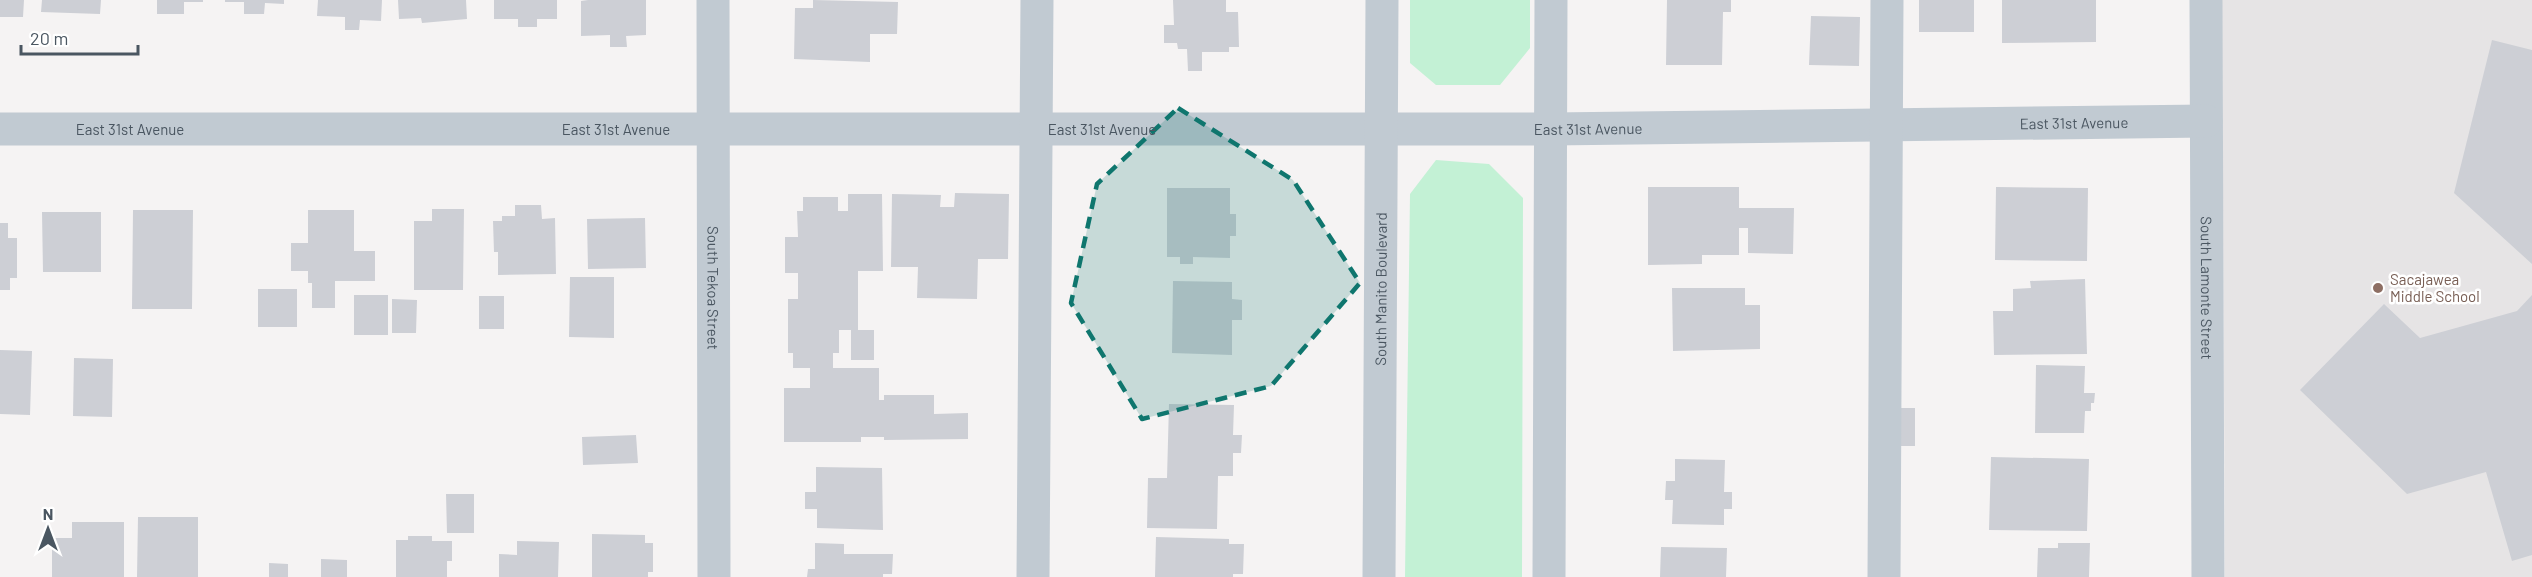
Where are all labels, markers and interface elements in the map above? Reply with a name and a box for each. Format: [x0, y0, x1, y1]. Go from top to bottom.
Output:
scale bar [21, 18, 138, 56]
text: 20 m [30, 27, 68, 49]
street label: East 31st Avenue [2019, 113, 2128, 132]
street label: East 31st Avenue [1534, 119, 1642, 138]
street label: East 31st Avenue [76, 120, 184, 138]
street label: East 31st Avenue [562, 120, 670, 138]
street label: East 31st Avenue [1048, 120, 1156, 138]
street label: South Manito Boulevard [1371, 212, 1390, 366]
street label: South Lamonte Street [2198, 216, 2216, 360]
street label: South Tekoa Street [704, 226, 723, 350]
place label: Sacajawea Middle School [2390, 270, 2480, 305]
marker: Sacajawea Middle School [2371, 281, 2385, 295]
north arrow [18, 499, 78, 559]
text: N [43, 504, 53, 523]

